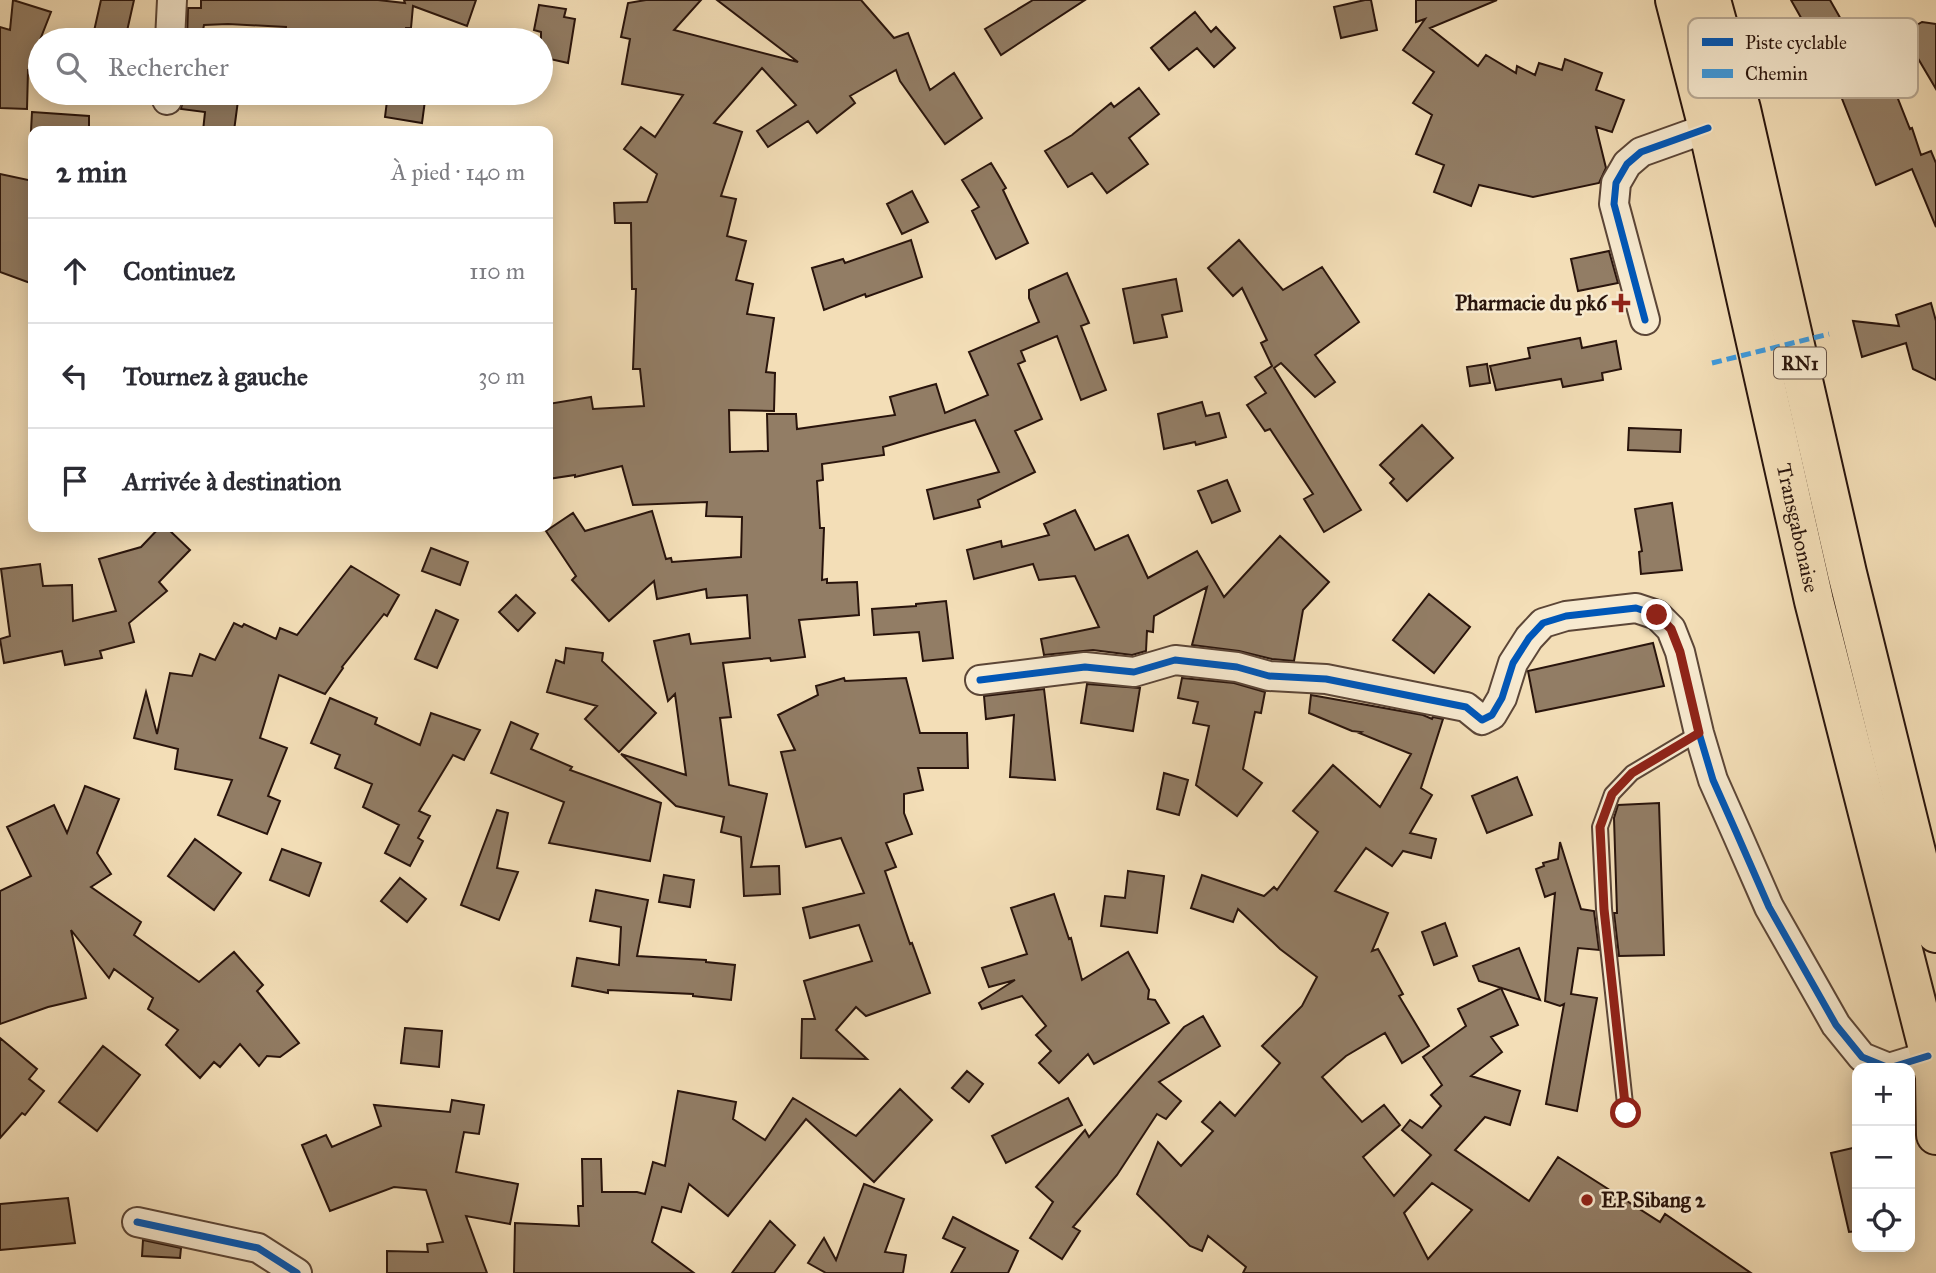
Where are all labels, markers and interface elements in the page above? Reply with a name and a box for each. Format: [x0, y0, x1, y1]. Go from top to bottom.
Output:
legend [1688, 18, 1918, 98]
search box [28, 28, 553, 105]
text: Piste cyclable [1745, 31, 1847, 54]
icon: search [52, 48, 90, 86]
text: Rechercher [108, 51, 229, 83]
text: Chemin [1745, 62, 1808, 85]
text: 2 min [56, 154, 127, 190]
text: À pied · 140 m [391, 158, 525, 186]
icon: ahead [56, 252, 94, 290]
text: Continuez [123, 255, 235, 287]
text: 110 m [469, 257, 525, 285]
place label: Pharmacie du pk6 [1455, 290, 1608, 316]
marker: Pharmacie du pk6 [1613, 295, 1629, 311]
road number: RN1 [1774, 348, 1826, 378]
icon: left [56, 357, 94, 395]
text: Tournez à gauche [123, 360, 308, 392]
text: 30 m [478, 362, 525, 390]
street label: Transgabonaise [1771, 461, 1825, 595]
icon: arrive [56, 462, 94, 500]
text: Arrivée à destination [123, 465, 341, 497]
route end [1641, 599, 1672, 630]
map controls [1852, 1063, 1915, 1252]
button: + [1852, 1063, 1915, 1126]
route start [1610, 1097, 1641, 1128]
button: − [1852, 1126, 1915, 1189]
place label: EP Sibang 2 [1601, 1187, 1706, 1213]
button: locate [1852, 1189, 1915, 1252]
marker: EP Sibang 2 [1579, 1192, 1595, 1208]

